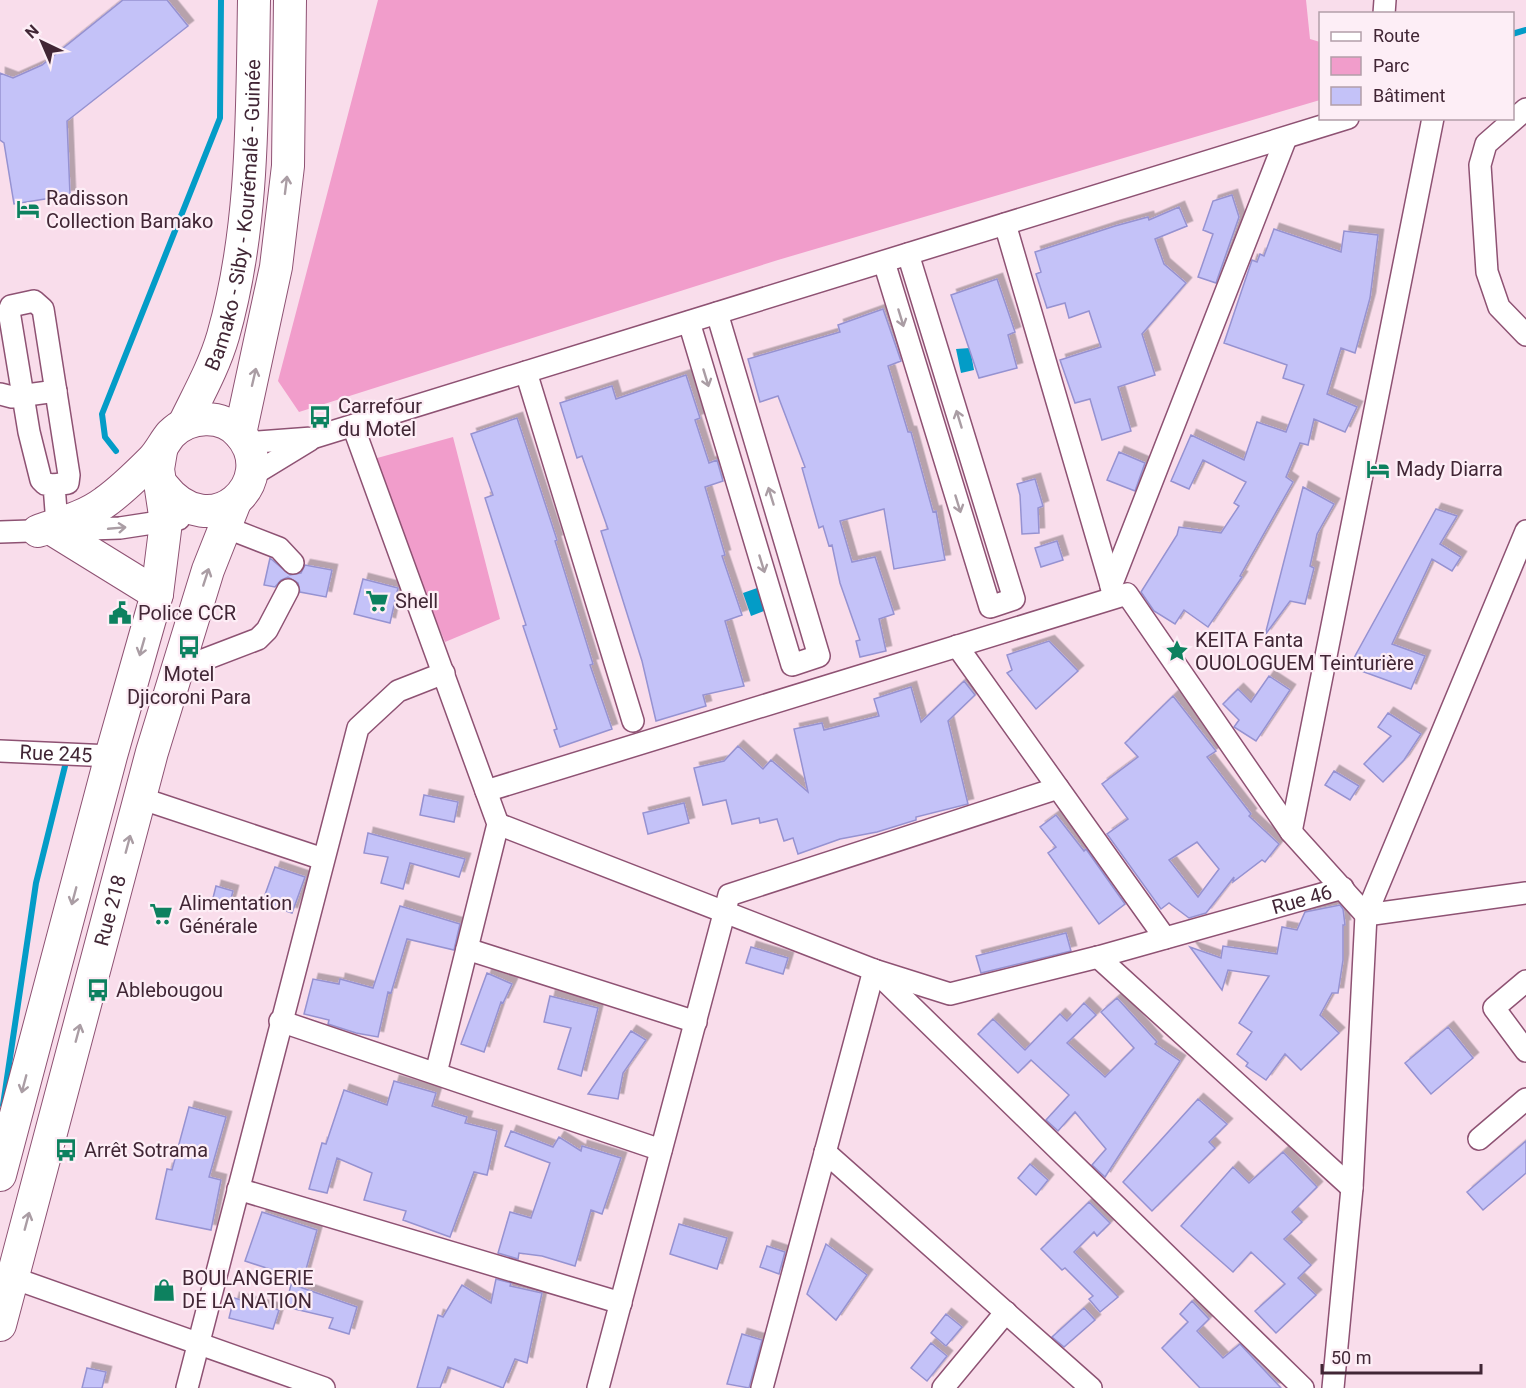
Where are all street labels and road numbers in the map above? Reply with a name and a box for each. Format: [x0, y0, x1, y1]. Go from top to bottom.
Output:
street label: Bamako - Siby - Kourémalé - Guinée [200, 59, 265, 374]
street label: Rue 245 [19, 740, 93, 767]
street label: Rue 218 [89, 872, 131, 949]
street label: Rue 46 [1269, 880, 1335, 919]

